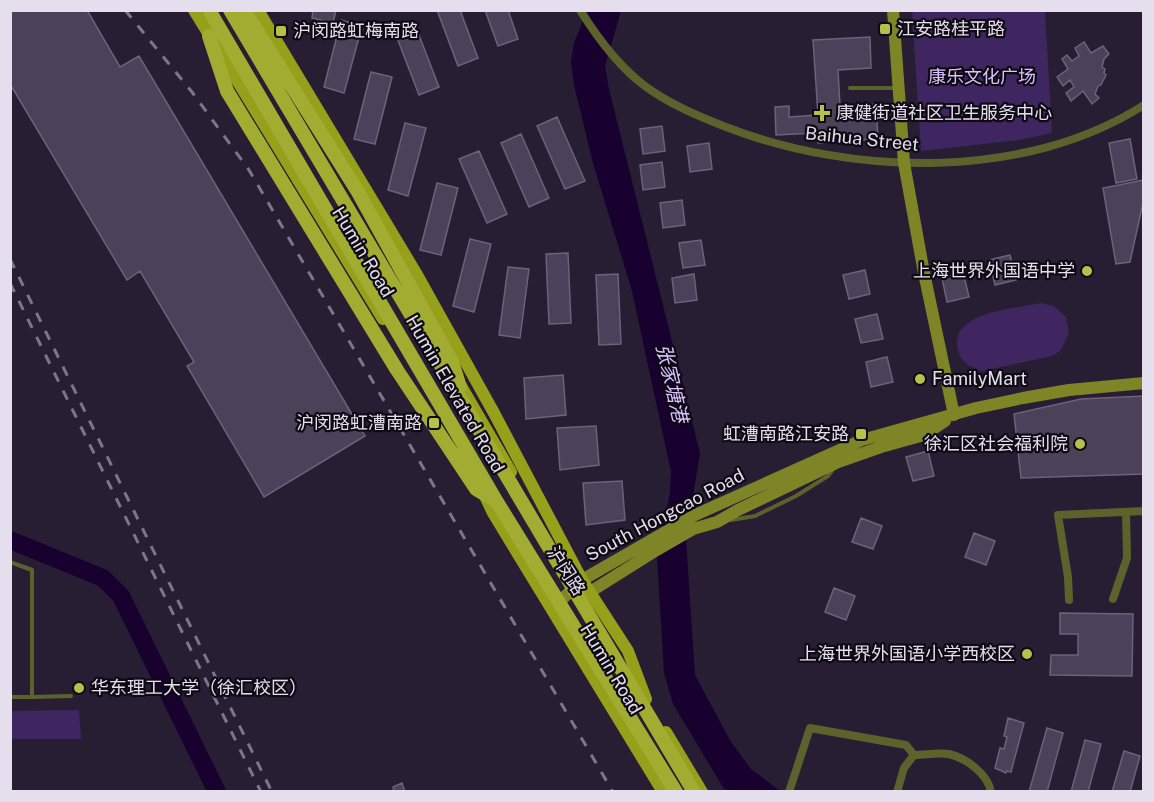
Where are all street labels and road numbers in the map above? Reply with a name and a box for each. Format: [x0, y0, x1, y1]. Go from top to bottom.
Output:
street label: Baihua Street [804, 122, 920, 155]
street label: Humin Road [328, 203, 399, 301]
street label: Humin Elevated Road [402, 311, 509, 476]
street label: South Hongcao Road [582, 464, 747, 565]
street label: 沪闵路 [543, 542, 590, 599]
street label: Humin Road [576, 620, 647, 718]

